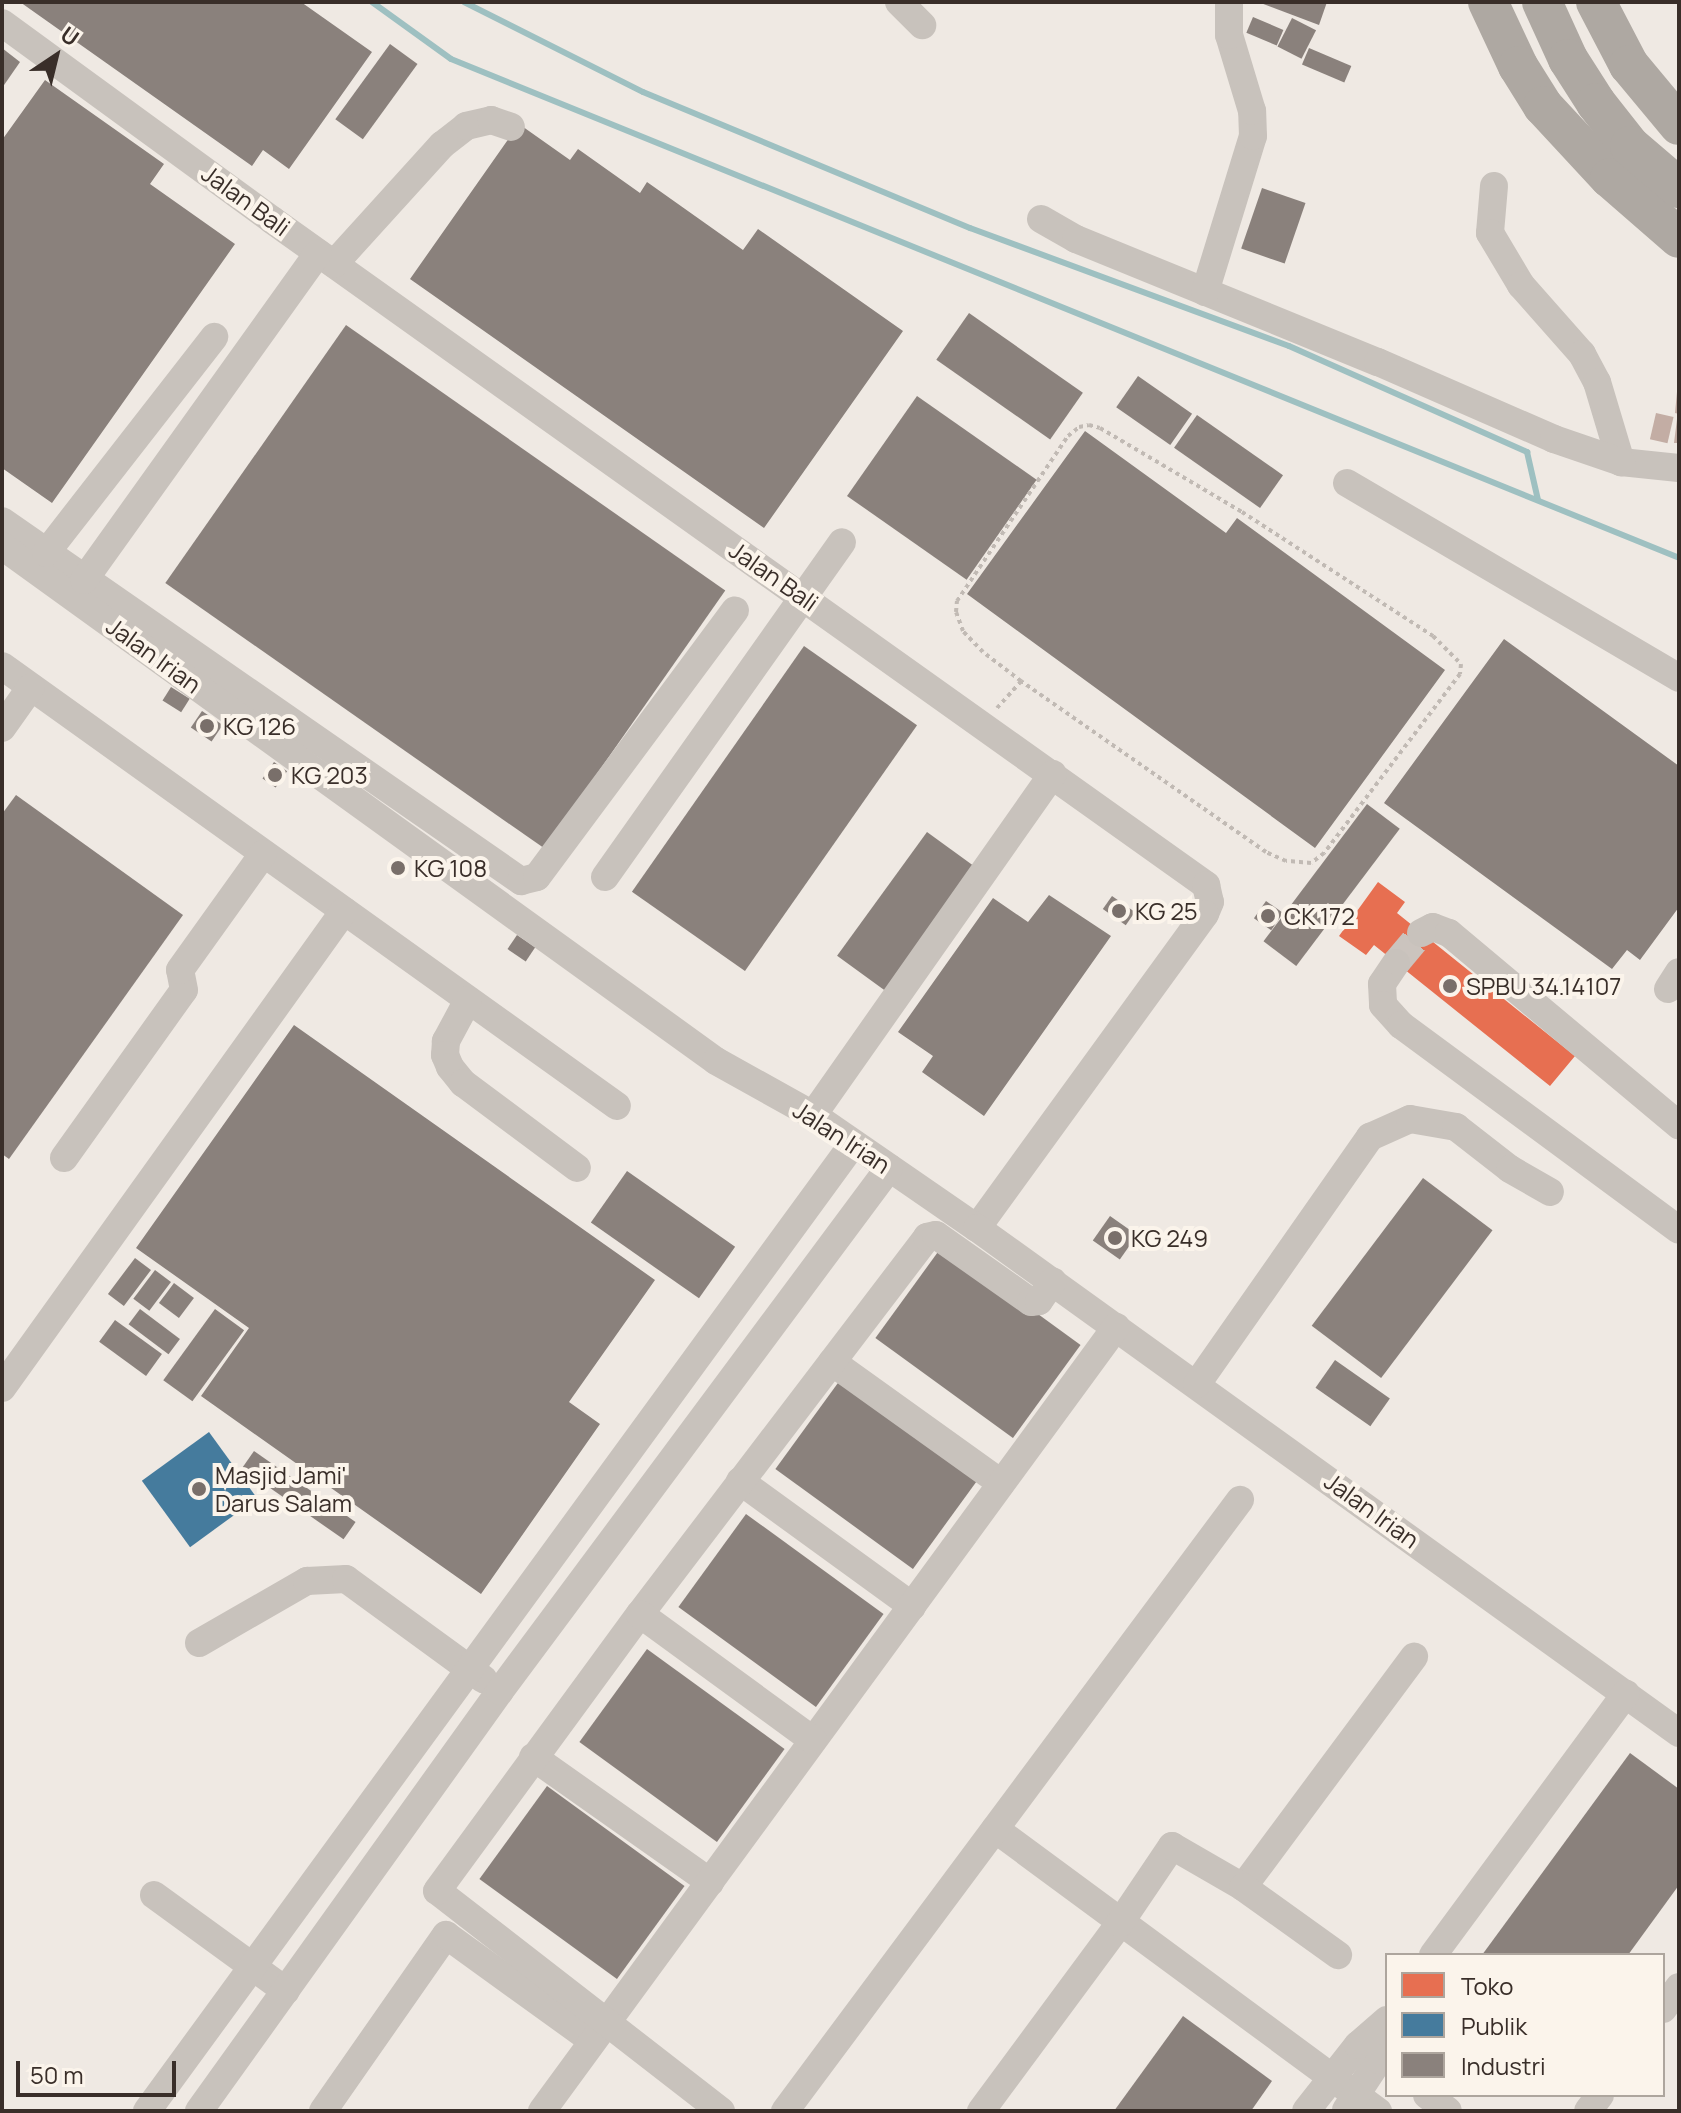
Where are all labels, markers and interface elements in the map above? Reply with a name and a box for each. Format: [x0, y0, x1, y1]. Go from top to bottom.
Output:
north arrow [16, 16, 96, 96]
text: U [55, 20, 85, 53]
street label: Jalan Bali [196, 158, 296, 242]
street label: Jalan Bali [724, 535, 824, 617]
street label: Jalan Irian [101, 611, 207, 699]
place label: KG 126 [223, 712, 296, 740]
marker: KG 126 [198, 717, 216, 735]
place label: KG 203 [291, 761, 368, 789]
marker: KG 203 [266, 766, 284, 784]
place label: KG 108 [414, 854, 487, 882]
marker: KG 108 [389, 859, 407, 877]
place label: KG 25 [1135, 897, 1198, 925]
marker: KG 25 [1110, 902, 1128, 920]
place label: CK 172 [1284, 902, 1355, 930]
marker: CK 172 [1259, 907, 1277, 925]
place label: SPBU 34.14107 [1466, 972, 1621, 1000]
marker: SPBU 34.14107 [1441, 977, 1459, 995]
street label: Jalan Irian [788, 1095, 896, 1179]
place label: KG 249 [1131, 1224, 1208, 1252]
marker: KG 249 [1106, 1229, 1124, 1247]
place label: Masjid Jami' Darus Salam [215, 1461, 352, 1517]
street label: Jalan Irian [1319, 1466, 1425, 1554]
marker: Masjid Jami' Darus Salam [190, 1480, 208, 1498]
legend [1385, 1953, 1665, 2097]
text: Toko [1461, 1969, 1513, 2002]
text: Publik [1461, 2009, 1527, 2042]
scale bar [20, 2045, 180, 2095]
text: Industri [1461, 2049, 1546, 2082]
text: 50 m [30, 2058, 84, 2091]

